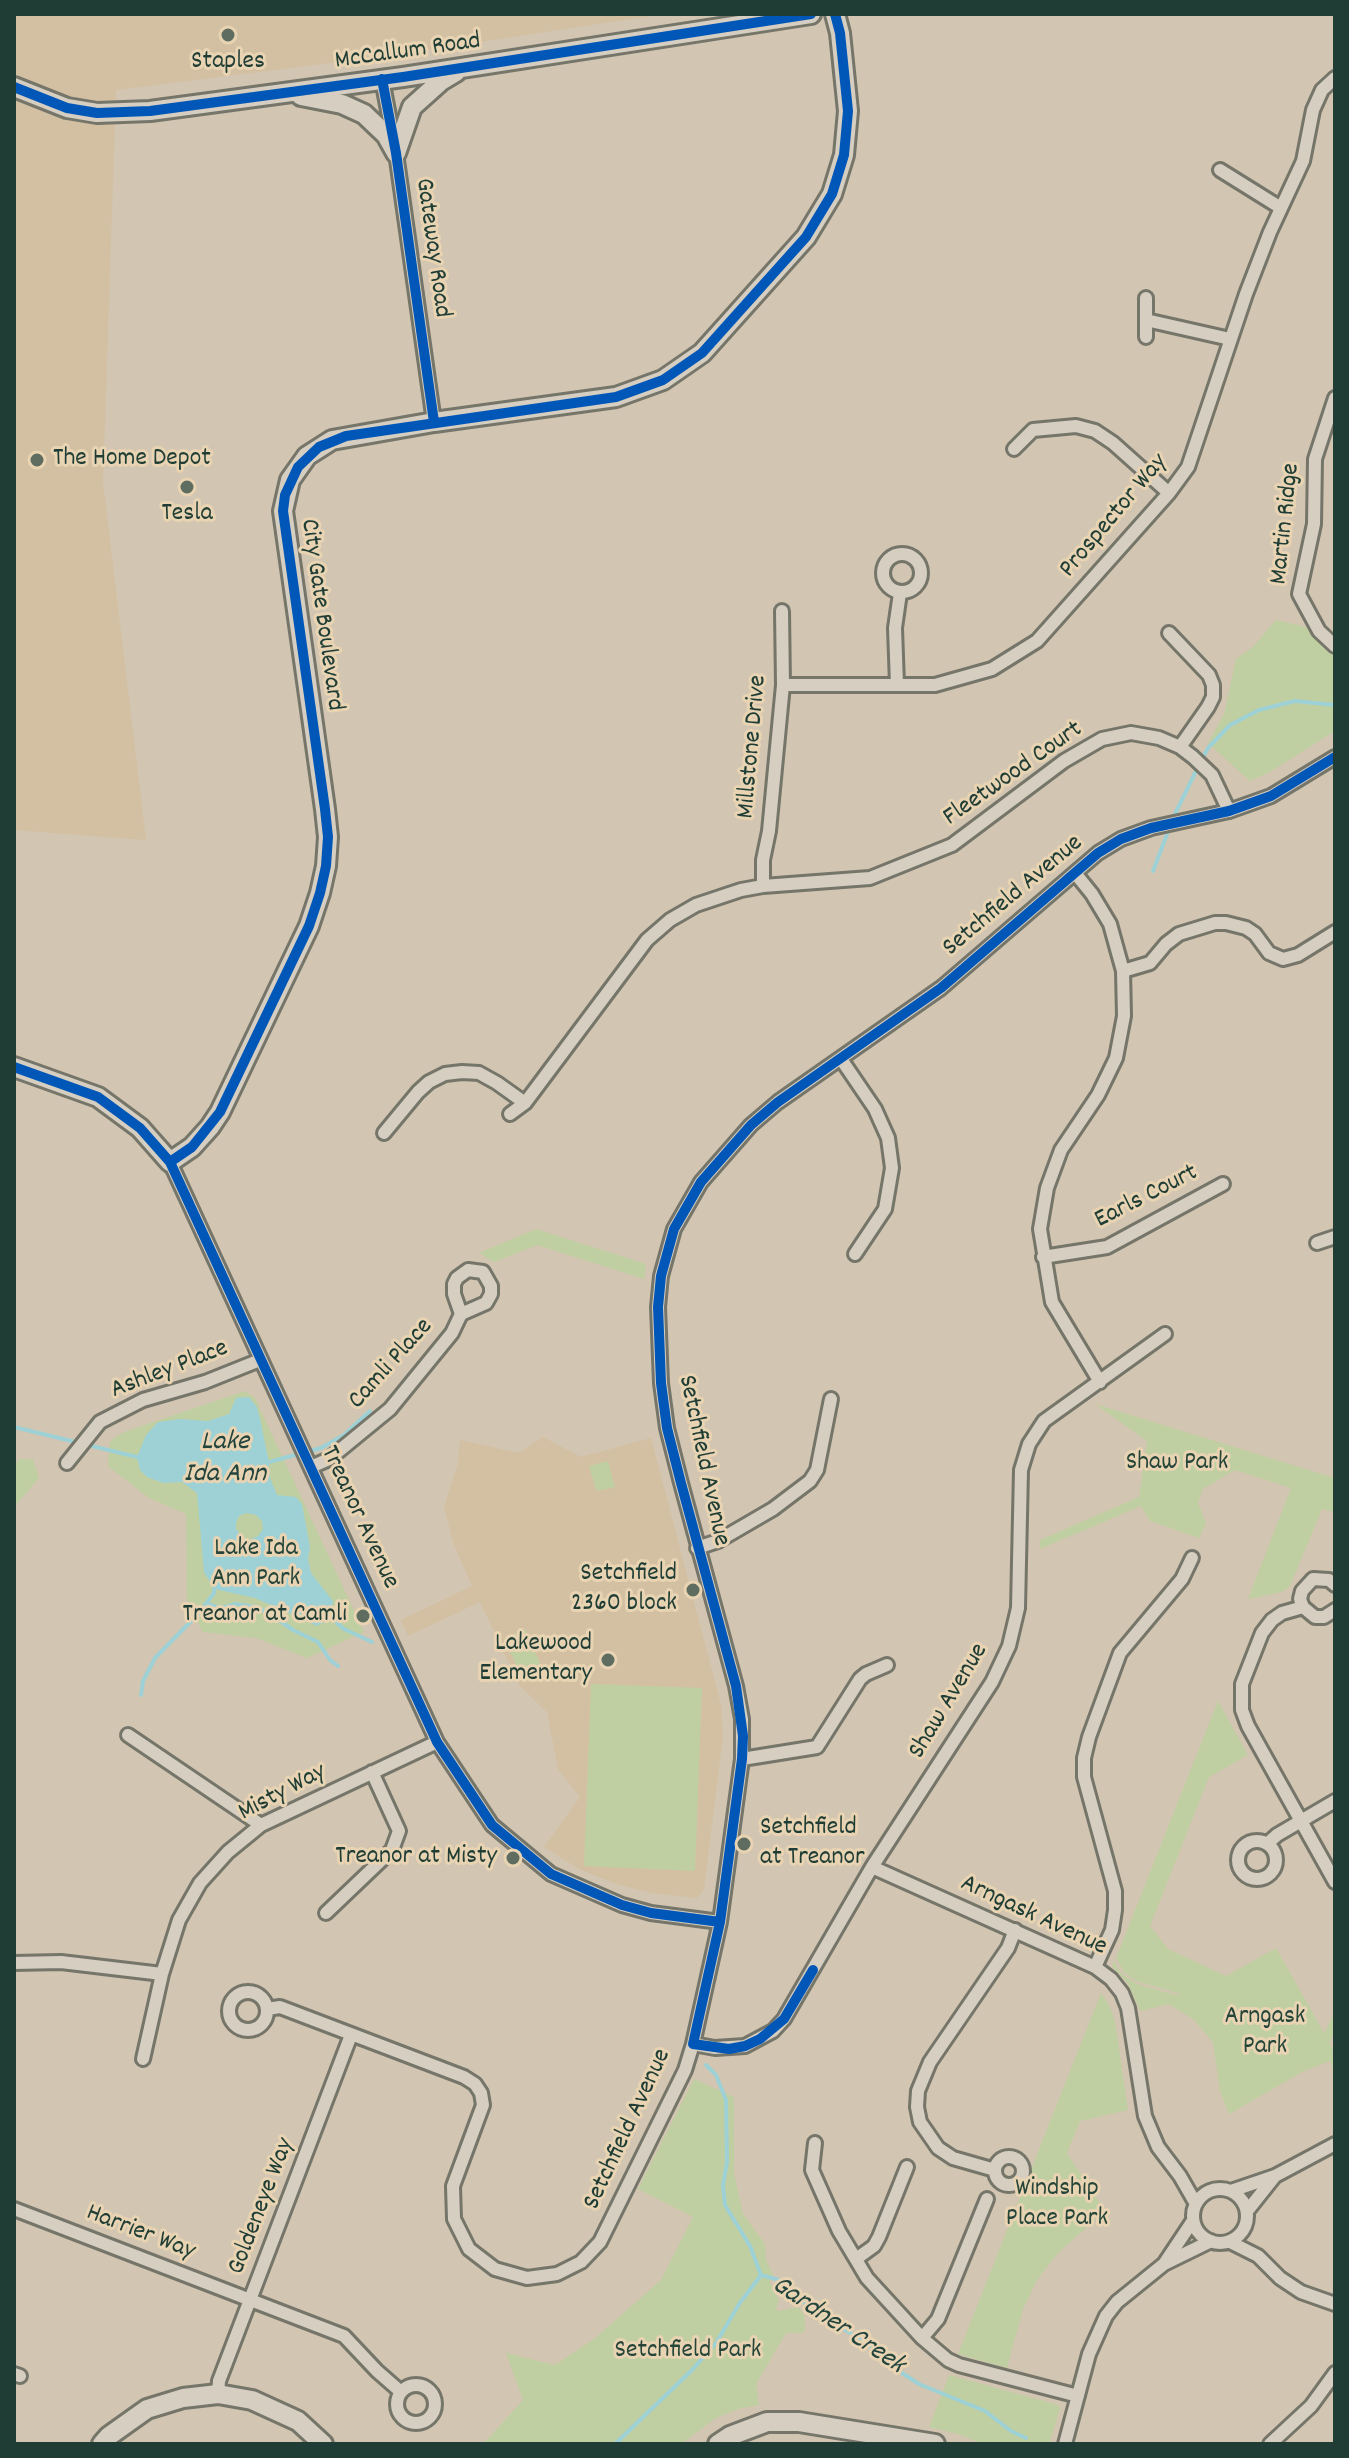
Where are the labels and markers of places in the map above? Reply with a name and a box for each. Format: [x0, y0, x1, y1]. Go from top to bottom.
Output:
marker: Staples [219, 26, 237, 44]
place label: Staples [191, 47, 265, 79]
place label: The Home Depot [53, 444, 211, 476]
marker: The Home Depot [28, 451, 46, 469]
marker: Tesla [178, 478, 196, 496]
place label: Tesla [161, 499, 213, 531]
place label: Setchfield 2360 block [571, 1559, 677, 1620]
marker: Setchfield 2360 block [684, 1581, 702, 1599]
place label: Treanor at Camli [183, 1600, 347, 1632]
marker: Treanor at Camli [354, 1607, 372, 1625]
place label: Lakewood Elementary [479, 1629, 592, 1690]
marker: Lakewood Elementary [599, 1651, 617, 1669]
place label: Setchfield at Treanor [760, 1813, 865, 1874]
marker: Setchfield at Treanor [735, 1835, 753, 1853]
place label: Treanor at Misty [335, 1842, 497, 1874]
marker: Treanor at Misty [504, 1849, 522, 1867]

